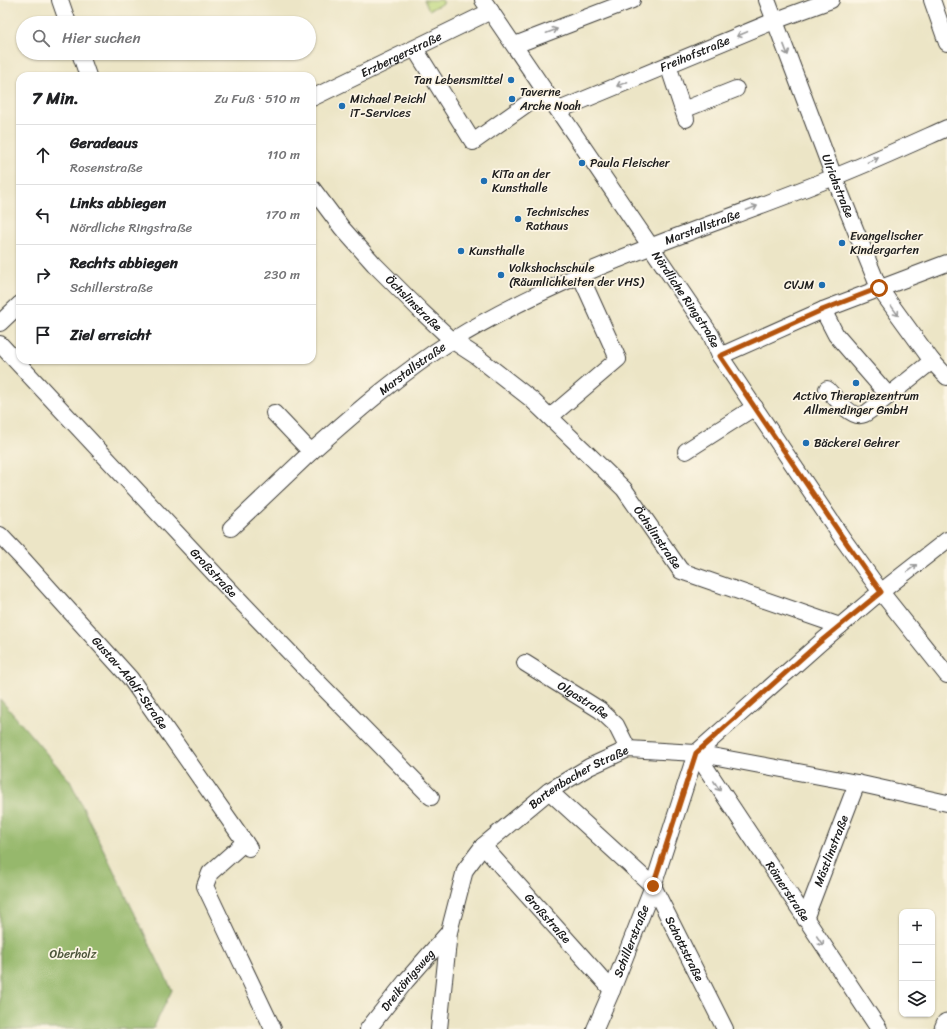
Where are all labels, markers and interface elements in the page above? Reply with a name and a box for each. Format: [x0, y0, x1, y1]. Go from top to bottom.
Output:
search box [16, 16, 316, 60]
text: Hier suchen [62, 25, 141, 51]
street label: Erzbergerstraße [357, 26, 445, 84]
icon: search [30, 27, 52, 49]
one-way arrow [545, 27, 557, 35]
street label: Freihofstraße [656, 29, 733, 78]
one-way arrow [737, 31, 749, 38]
one-way arrow [782, 43, 790, 55]
place label: Tan Lebensmittel [414, 69, 504, 91]
marker: Tan Lebensmittel [506, 75, 516, 85]
one-way arrow [617, 80, 629, 88]
place label: Taverne Arche Noah [519, 81, 581, 117]
text: 7 Min. [32, 83, 79, 113]
text: Zu Fuß · 510 m [214, 87, 300, 110]
place label: Michael Peichl iT-Services [350, 88, 427, 124]
marker: Taverne Arche Noah [507, 94, 517, 104]
marker: Michael Peichl iT-Services [337, 101, 347, 111]
text: Geradeaus [70, 130, 138, 156]
text: 110 m [267, 143, 300, 166]
icon: ahead [32, 144, 54, 166]
street label: Ulrichstraße [815, 151, 861, 222]
place label: Paula Fleischer [590, 152, 671, 174]
text: Rosenstraße [70, 156, 143, 179]
one-way arrow [867, 156, 879, 164]
marker: Paula Fleischer [577, 158, 587, 168]
place label: KiTa an der Kunsthalle [492, 163, 551, 199]
marker: KiTa an der Kunsthalle [479, 176, 489, 186]
text: Links abbiegen [70, 190, 166, 216]
place label: Technisches Rathaus [526, 201, 589, 237]
text: 170 m [265, 203, 300, 226]
street label: Marstallstraße [661, 203, 743, 251]
one-way arrow [746, 203, 758, 211]
icon: left [32, 204, 54, 226]
marker: Technisches Rathaus [513, 214, 523, 224]
text: Nördliche Ringstraße [70, 216, 192, 239]
place label: Evangelischer Kindergarten [850, 225, 924, 261]
marker: Evangelischer Kindergarten [837, 238, 847, 248]
place label: Kunsthalle [469, 240, 525, 262]
marker: Kunsthalle [456, 246, 466, 256]
street label: Nördliche Ringstraße [646, 246, 726, 352]
text: Rechts abbiegen [70, 250, 178, 276]
place label: Volkshochschule (Räumlichkeiten der VHS) [509, 257, 644, 293]
text: 230 m [264, 263, 300, 286]
icon: right [32, 264, 54, 286]
street label: Öchslinstraße [380, 270, 448, 337]
marker: Volkshochschule (Räumlichkeiten der VHS) [496, 270, 506, 280]
place label: CVJM [784, 274, 814, 296]
text: Schillerstraße [70, 276, 153, 299]
route start [870, 279, 888, 297]
marker: CVJM [817, 280, 827, 290]
one-way arrow [891, 305, 900, 316]
text: Ziel erreicht [70, 322, 151, 348]
icon: arrive [32, 324, 54, 346]
street label: Marstallstraße [374, 336, 451, 401]
marker: Activo Therapiezentrum Allmendinger GmbH [851, 378, 861, 388]
place label: Activo Therapiezentrum Allmendinger GmbH [792, 385, 919, 421]
place label: Bäckerei Gehrer [814, 432, 901, 454]
marker: Bäckerei Gehrer [801, 438, 811, 448]
street label: Öchslinstraße [628, 501, 688, 574]
street label: Großstraße [184, 543, 243, 603]
one-way arrow [907, 564, 918, 572]
street label: Gustav-Adolf-Straße [86, 631, 174, 734]
street label: Olgastraße [553, 675, 615, 725]
street label: Bartenbacher Straße [523, 739, 632, 815]
one-way arrow [714, 780, 722, 792]
street label: Mästlinstraße [807, 812, 855, 890]
street label: Römerstraße [760, 857, 816, 926]
route end [644, 877, 662, 895]
street label: Großstraße [519, 888, 577, 949]
street label: Schillerstraße [607, 902, 656, 981]
map controls [899, 909, 935, 1017]
button: + [899, 909, 935, 945]
street label: Schottstraße [659, 912, 710, 986]
one-way arrow [816, 935, 824, 946]
park label: Oberholz [50, 943, 97, 965]
street label: Dreikönigsweg [375, 944, 441, 1016]
button: − [899, 945, 935, 981]
button: layers [899, 981, 935, 1017]

